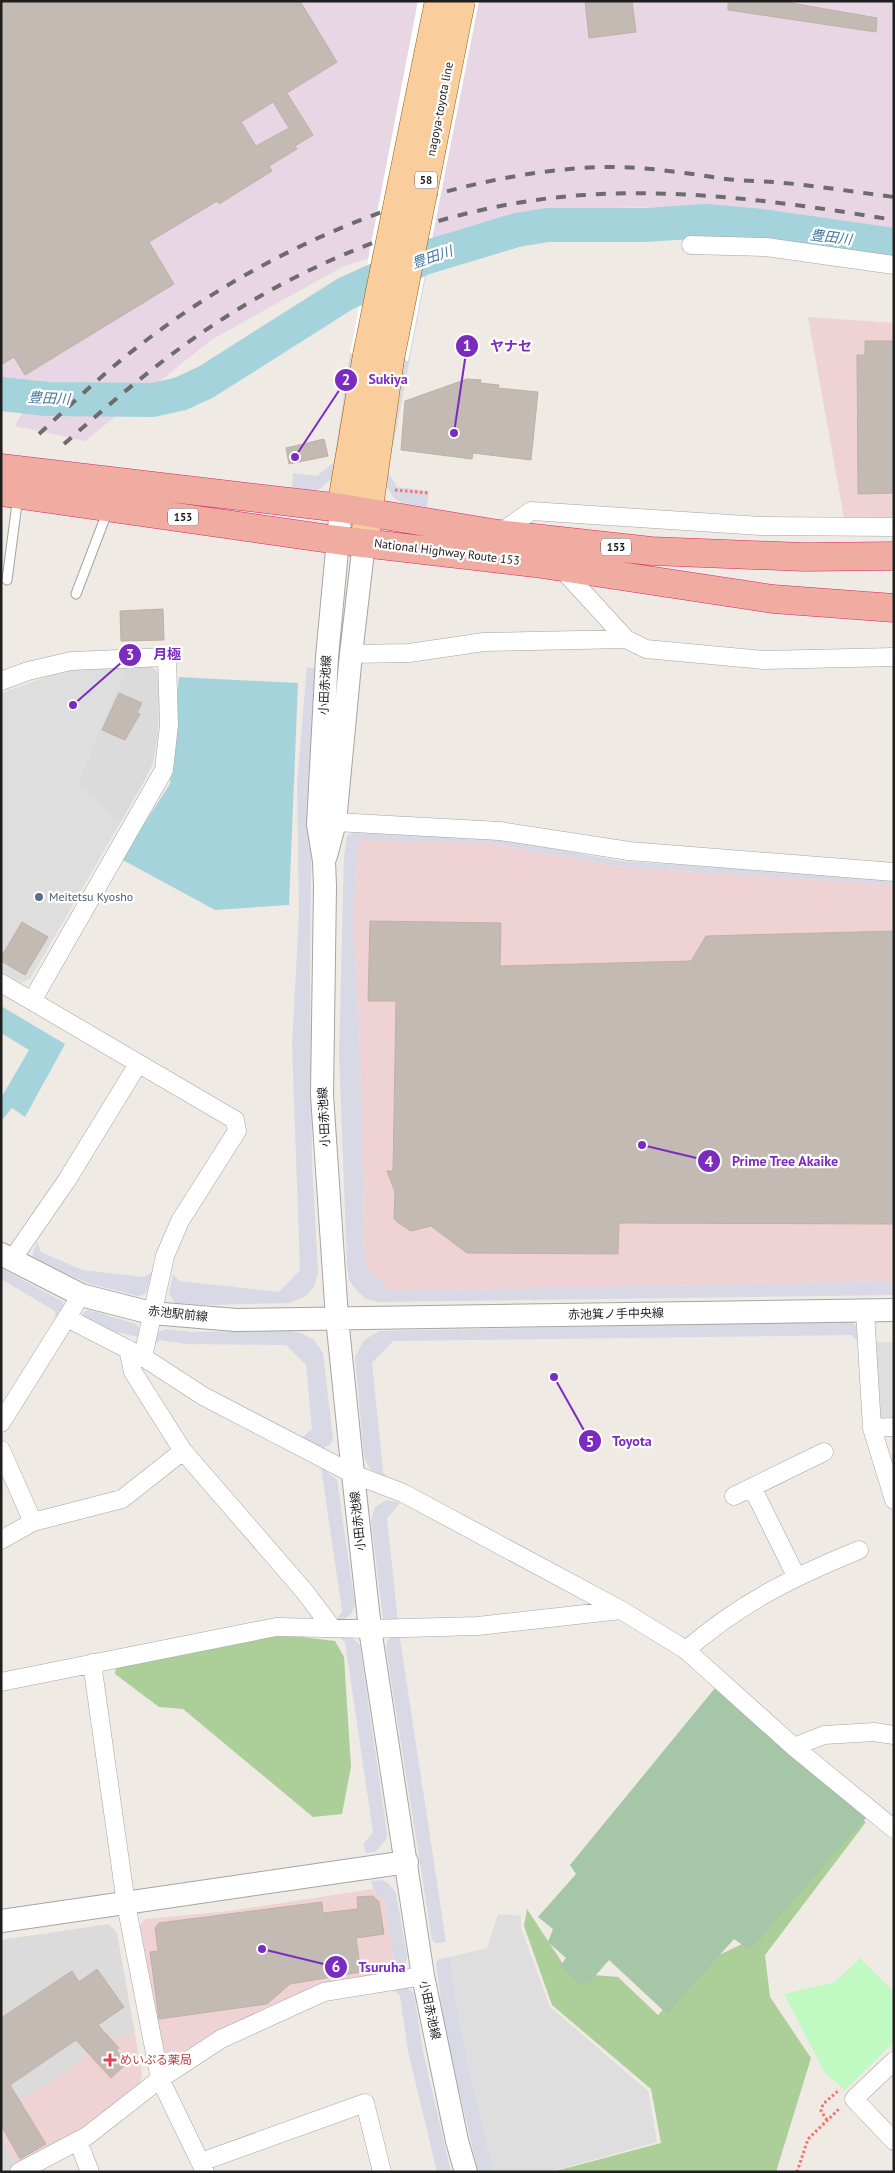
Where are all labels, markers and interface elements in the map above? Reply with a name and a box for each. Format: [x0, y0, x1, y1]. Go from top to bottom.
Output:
street label: nagoya-toyota line [423, 60, 456, 157]
road number: 58 [415, 172, 437, 188]
water label: 豊田川 [809, 226, 855, 249]
water label: 豊田川 [409, 241, 457, 272]
callout: ヤナセ [455, 331, 542, 360]
text: 1 [463, 336, 471, 355]
text: ヤナセ [490, 337, 532, 355]
callout: Sukiya [334, 365, 418, 394]
text: 2 [342, 370, 350, 389]
text: Sukiya [368, 370, 408, 388]
water label: 豊田川 [28, 388, 72, 408]
road number: 153 [168, 508, 198, 526]
street label: National Highway Route 153 [373, 535, 521, 568]
road number: 153 [601, 538, 631, 556]
callout: 月極 [118, 640, 191, 669]
text: 3 [126, 645, 134, 664]
text: 月極 [153, 645, 181, 663]
street label: 小田赤池線 [315, 655, 334, 715]
place label: Meitetsu Kyosho [49, 889, 133, 904]
marker: Meitetsu Kyosho [33, 891, 45, 903]
street label: 小田赤池線 [314, 1087, 333, 1147]
callout: Prime Tree Akaike [696, 1147, 848, 1176]
text: 4 [705, 1152, 714, 1171]
text: Prime Tree Akaike [732, 1152, 838, 1170]
street label: 赤池駅前線 [147, 1303, 209, 1324]
street label: 赤池箕ノ手中央線 [568, 1305, 664, 1322]
callout: Toyota [578, 1427, 662, 1456]
text: 5 [586, 1432, 594, 1451]
text: Toyota [612, 1432, 652, 1450]
street label: 小田赤池線 [347, 1490, 368, 1552]
callout: Tsuruha [323, 1952, 415, 1981]
text: 6 [332, 1957, 340, 1976]
text: Tsuruha [359, 1958, 406, 1976]
street label: 小田赤池線 [417, 1979, 444, 2041]
place label: めいぷる薬局 [120, 2052, 192, 2067]
marker: めいぷる薬局 [104, 2054, 116, 2066]

